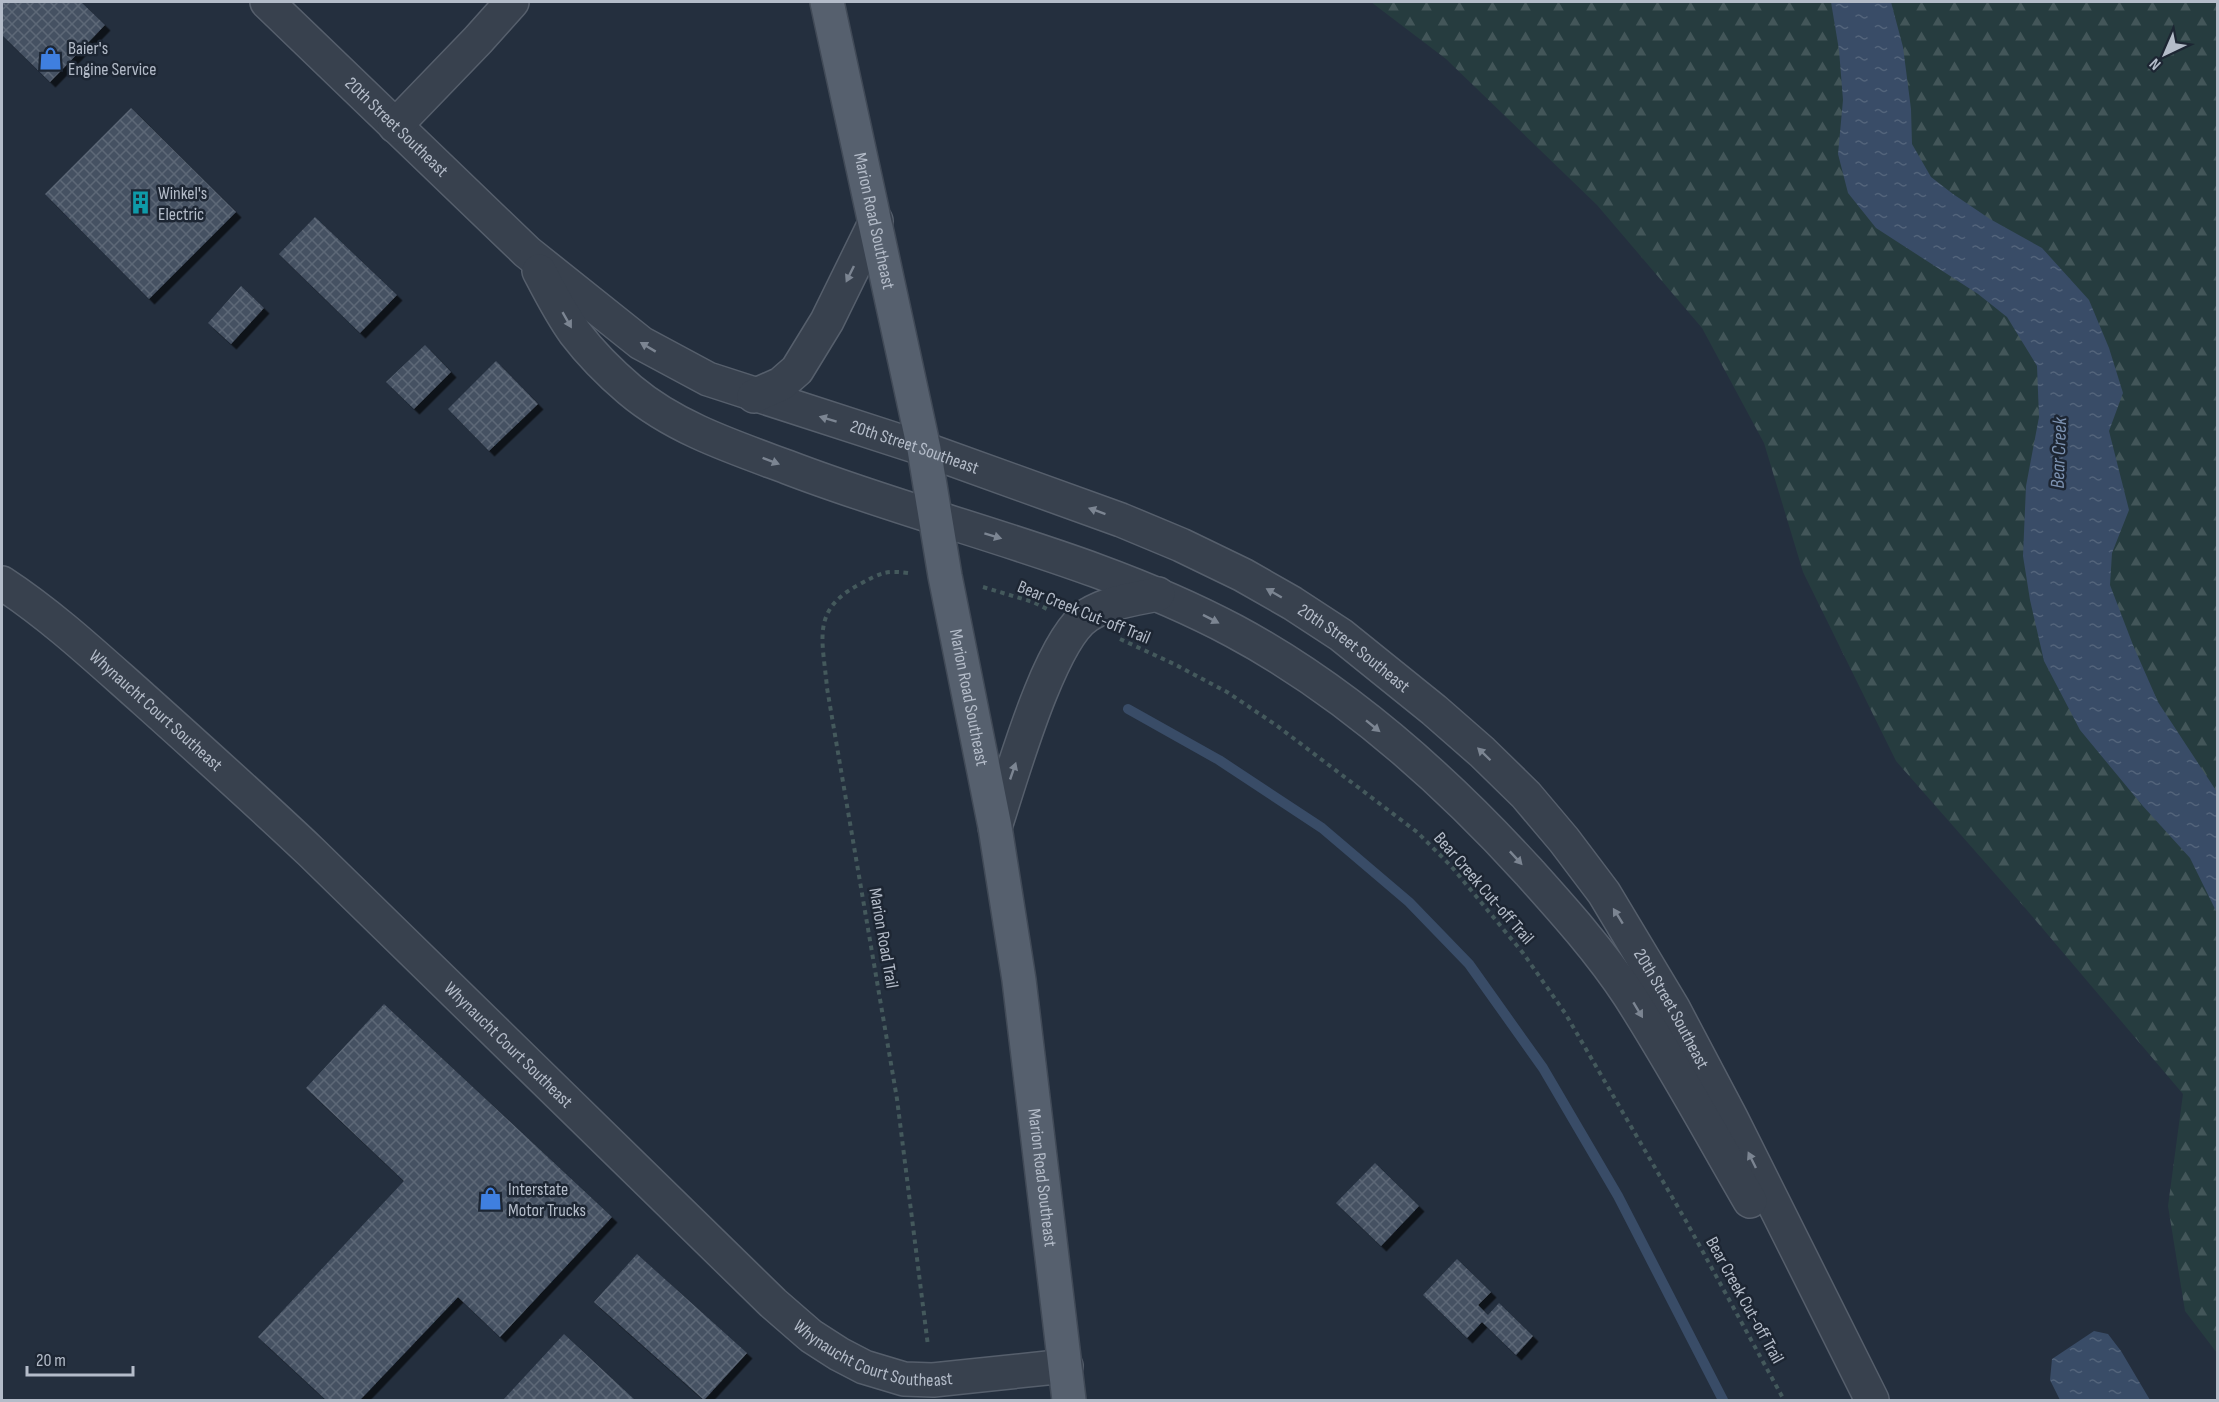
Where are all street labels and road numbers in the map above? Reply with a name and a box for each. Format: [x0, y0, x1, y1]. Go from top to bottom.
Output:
street label: 20th Street Southeast [341, 73, 453, 182]
street label: Marion Road Southeast [849, 151, 899, 292]
street label: 20th Street Southeast [847, 416, 982, 479]
street label: Bear Creek Cut-off Trail [1014, 576, 1153, 649]
street label: 20th Street Southeast [1294, 600, 1414, 697]
street label: Marion Road Southeast [945, 627, 993, 768]
street label: Whynaucht Court Southeast [85, 646, 227, 776]
street label: Bear Creek Cut-off Trail [1429, 828, 1538, 949]
street label: Marion Road Trail [864, 886, 903, 990]
street label: 20th Street Southeast [1629, 945, 1713, 1073]
street label: Whynaucht Court Southeast [439, 978, 577, 1113]
street label: Marion Road Southeast [1023, 1107, 1061, 1249]
street label: Bear Creek Cut-off Trail [1701, 1233, 1788, 1367]
street label: Whynaucht Court Southeast [789, 1316, 954, 1391]

